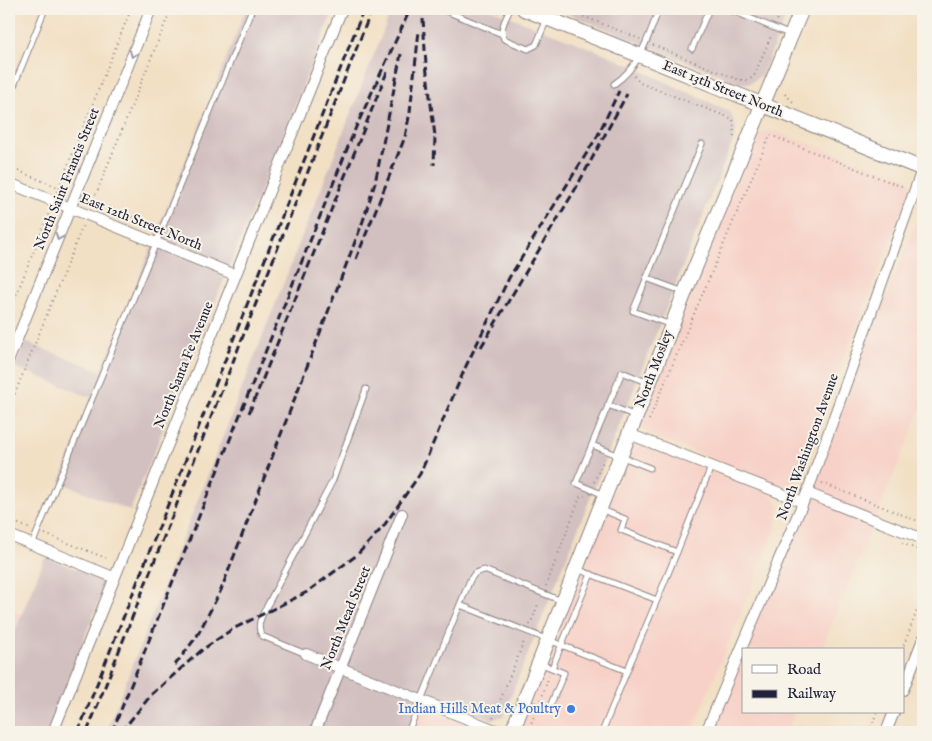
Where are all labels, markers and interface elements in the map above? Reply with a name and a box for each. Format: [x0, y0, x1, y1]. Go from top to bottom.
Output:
one-way arrow [128, 49, 139, 58]
street label: East 13th Street North [660, 57, 787, 122]
street label: North Saint Francis Street [30, 105, 104, 253]
street label: East 12th Street North [77, 189, 205, 255]
one-way arrow [54, 232, 65, 241]
street label: North Santa Fe Avenue [150, 298, 218, 431]
street label: North Mosley [631, 327, 677, 411]
street label: North Washington Avenue [773, 371, 843, 523]
street label: North Mead Street [317, 563, 375, 673]
legend [742, 648, 904, 714]
text: Road [787, 660, 822, 679]
text: Railway [787, 684, 837, 703]
place label: Indian Hills Meat & Poultry [398, 700, 561, 718]
marker: Indian Hills Meat & Poultry [565, 703, 577, 715]

